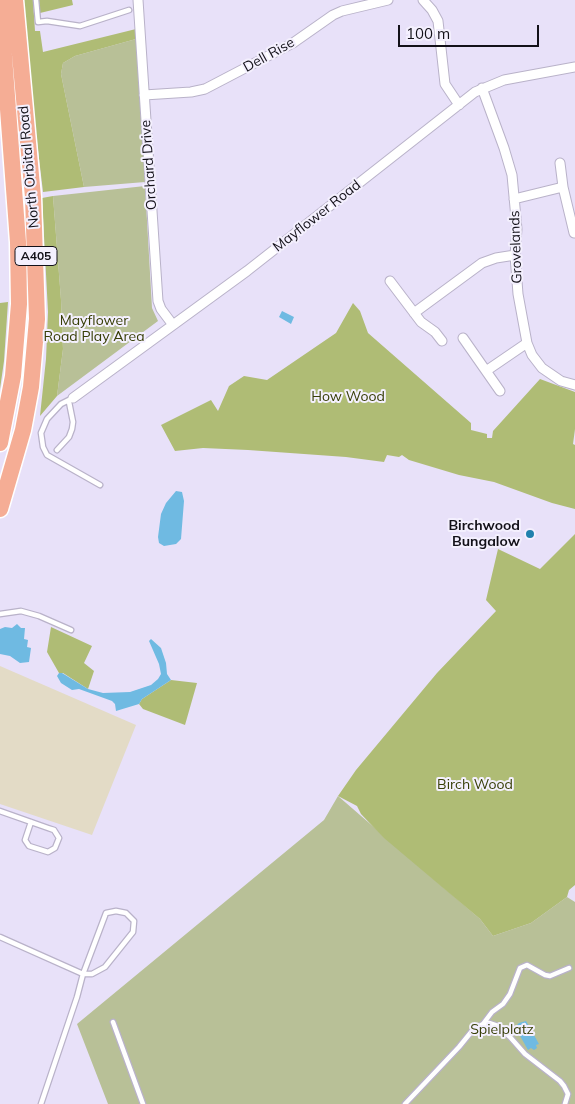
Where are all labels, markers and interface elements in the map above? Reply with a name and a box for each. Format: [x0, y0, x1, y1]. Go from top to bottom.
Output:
scale bar [400, 15, 541, 47]
text: 100 m [406, 24, 450, 43]
street label: Dell Rise [240, 34, 298, 76]
street label: North Orbital Road [15, 105, 43, 229]
street label: Orchard Drive [137, 119, 161, 211]
street label: Mayflower Road [270, 177, 364, 255]
street label: Grovelands [506, 210, 526, 284]
road number: A405 [15, 247, 57, 266]
park label: Mayflower Road Play Area [43, 313, 145, 346]
park label: How Wood [311, 389, 385, 405]
place label: Birchwood Bungalow [448, 518, 520, 550]
marker: Birchwood Bungalow [524, 528, 536, 540]
park label: Birch Wood [437, 777, 513, 793]
park label: Spielplatz [470, 1022, 534, 1038]

